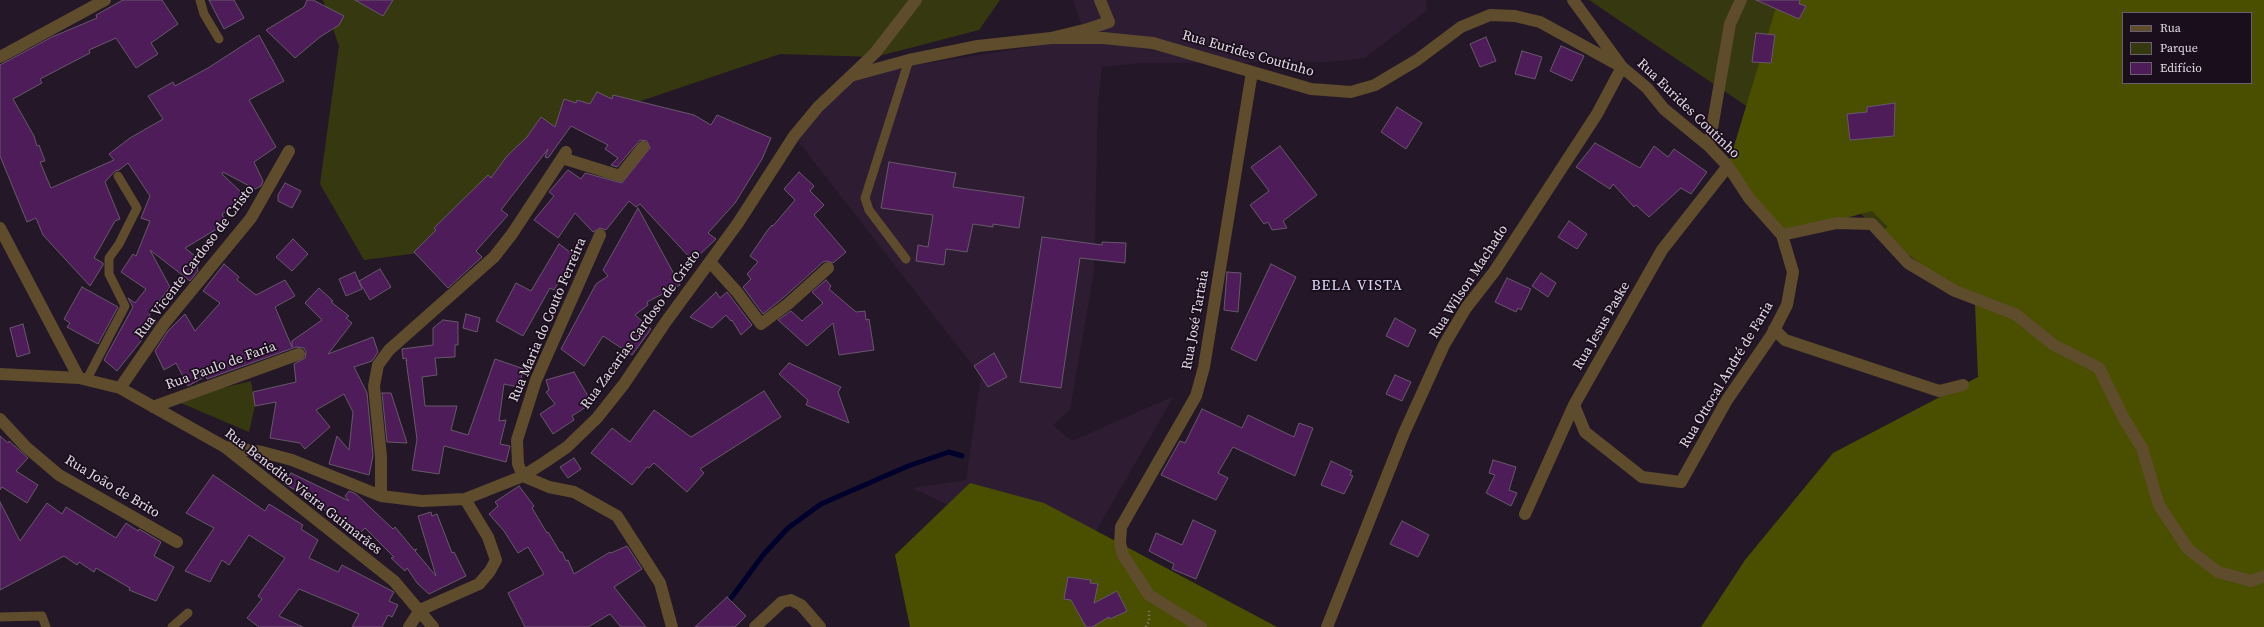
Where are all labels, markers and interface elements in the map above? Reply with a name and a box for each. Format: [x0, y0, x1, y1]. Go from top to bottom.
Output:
legend [2122, 12, 2252, 84]
text: Rua [2160, 20, 2181, 36]
street label: Rua Eurides Coutinho [1180, 27, 1316, 81]
text: Parque [2160, 40, 2198, 56]
street label: Rua Eurides Coutinho [1633, 56, 1743, 162]
text: Edifício [2160, 60, 2202, 76]
street label: Rua Vicente Cardoso de Cristo [132, 182, 258, 342]
street label: Rua Wilson Machado [1426, 222, 1512, 342]
street label: Rua Maria do Couto Ferreira [506, 235, 590, 405]
street label: Rua Zacarias Cardoso de Cristo [578, 247, 704, 413]
street label: Rua José Tartaia [1179, 269, 1213, 371]
district label: BELA VISTA [1311, 277, 1403, 295]
street label: Rua Jesus Paske [1570, 279, 1634, 373]
street label: Rua Ottocal André de Faria [1677, 299, 1777, 451]
street label: Rua Paulo de Faria [163, 338, 279, 394]
street label: Rua Benedito Vieira Guimarães [221, 425, 385, 559]
street label: Rua João de Brito [62, 452, 162, 522]

